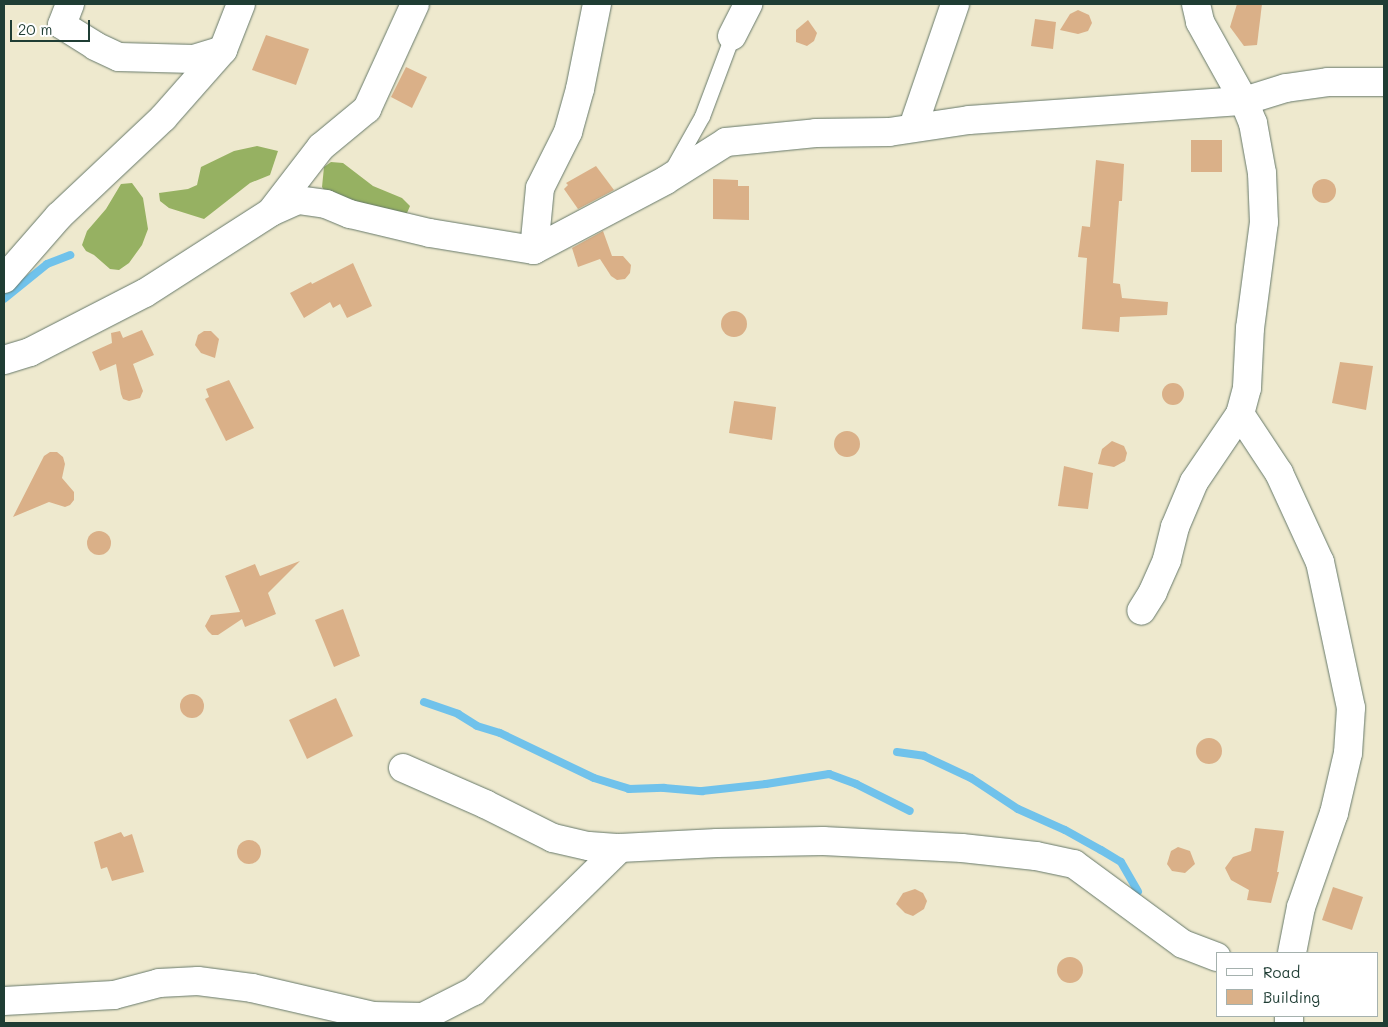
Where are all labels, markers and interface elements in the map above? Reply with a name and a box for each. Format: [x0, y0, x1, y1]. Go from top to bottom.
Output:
scale bar [12, 10, 92, 42]
text: 20 m [18, 19, 52, 39]
legend [1216, 952, 1378, 1017]
text: Road [1263, 962, 1300, 982]
text: Building [1263, 987, 1320, 1007]

